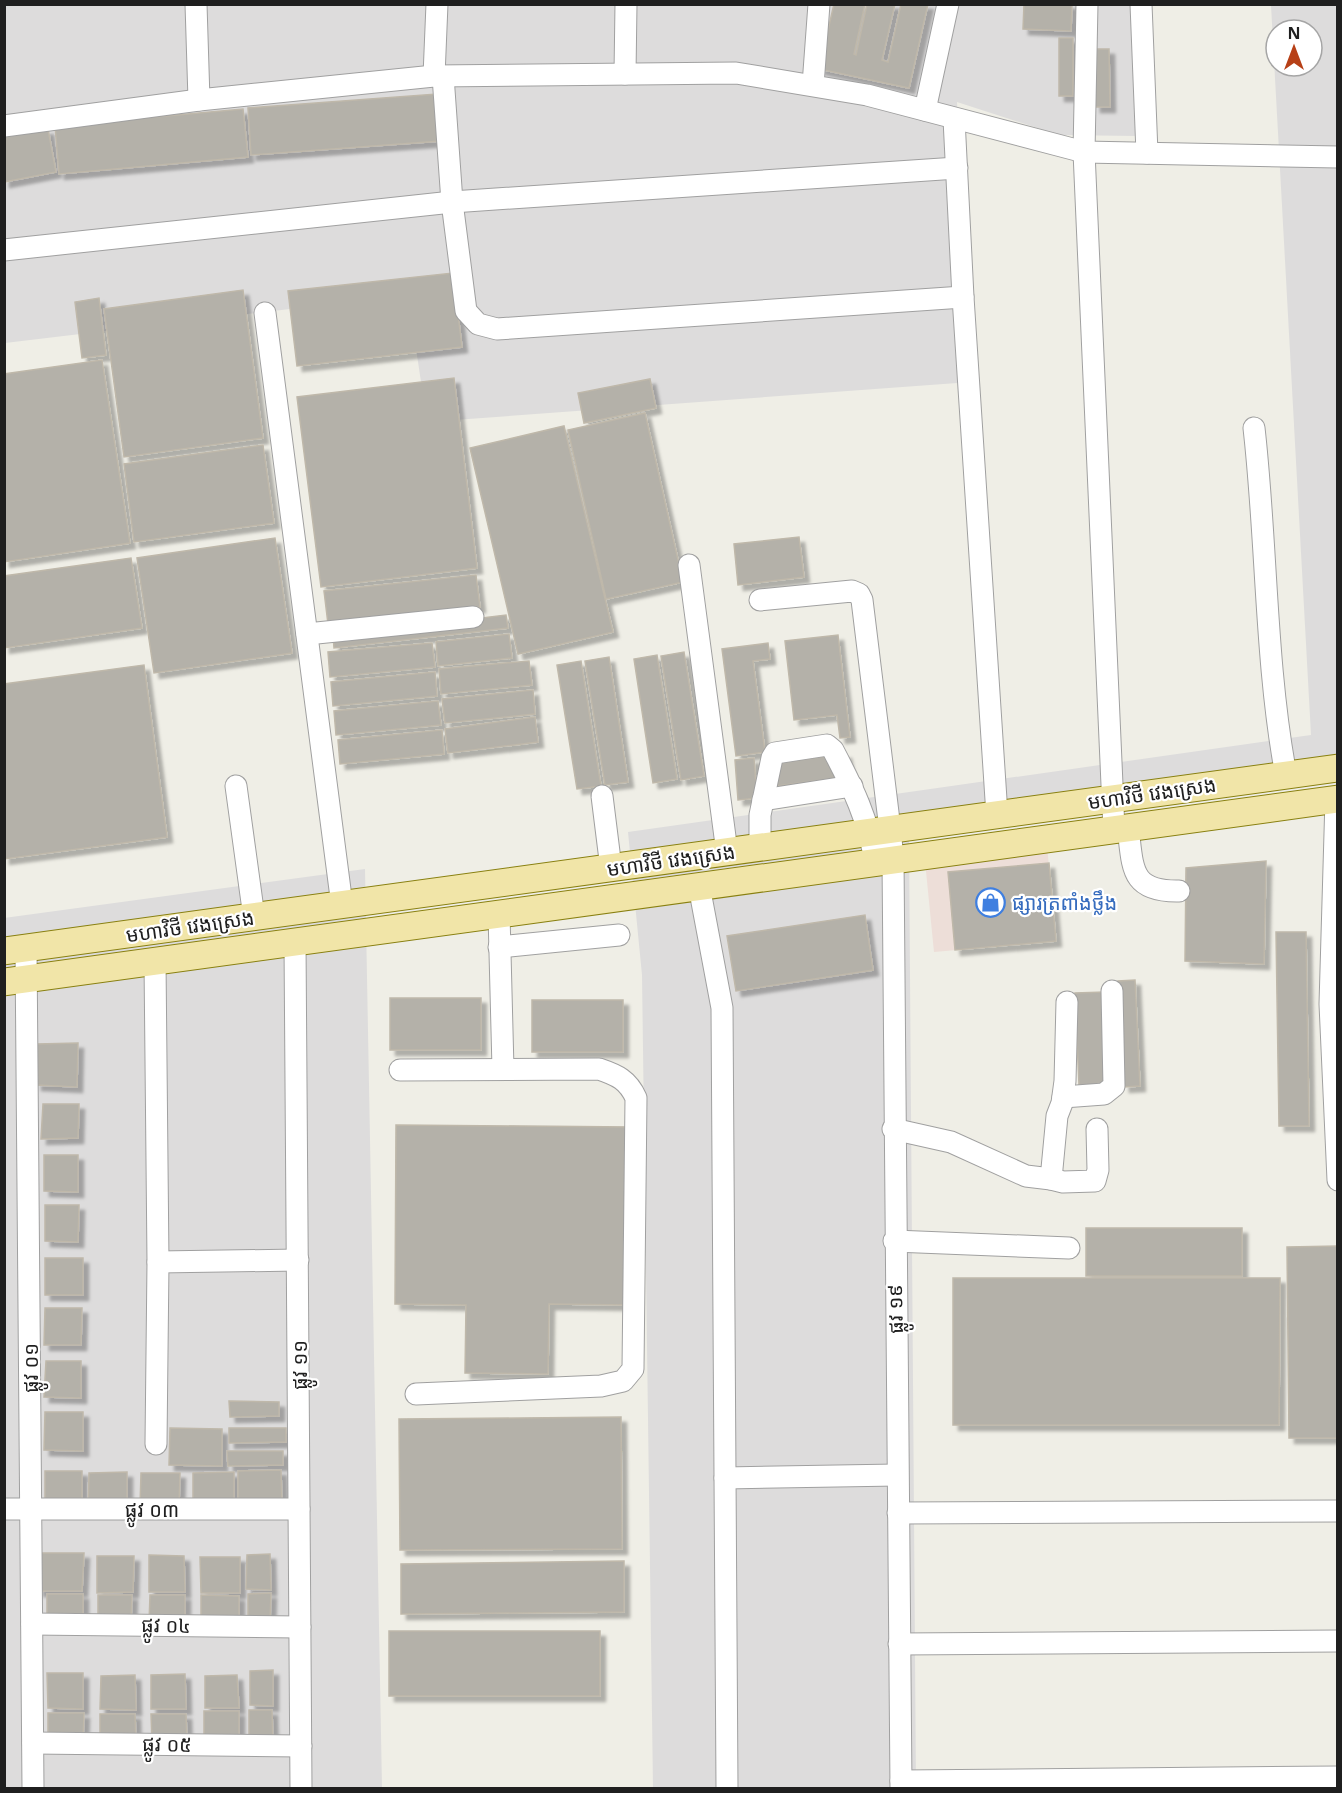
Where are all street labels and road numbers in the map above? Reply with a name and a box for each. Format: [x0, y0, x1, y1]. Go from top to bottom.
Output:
street label: មហាវិថី វេងស្រេង [1086, 771, 1218, 815]
street label: មហាវិថី វេងស្រេង [605, 838, 737, 882]
street label: មហាវិថី វេងស្រេង [124, 904, 256, 948]
street label: ផ្លូវ ១៩ [881, 1284, 915, 1334]
street label: ផ្លូវ ១១ [286, 1340, 318, 1390]
street label: ផ្លូវ ០១ [17, 1343, 49, 1393]
street label: ផ្លូវ ០៣ [125, 1496, 179, 1528]
street label: ផ្លូវ ០៤ [141, 1611, 191, 1645]
street label: ផ្លូវ ០៥ [142, 1730, 192, 1764]

